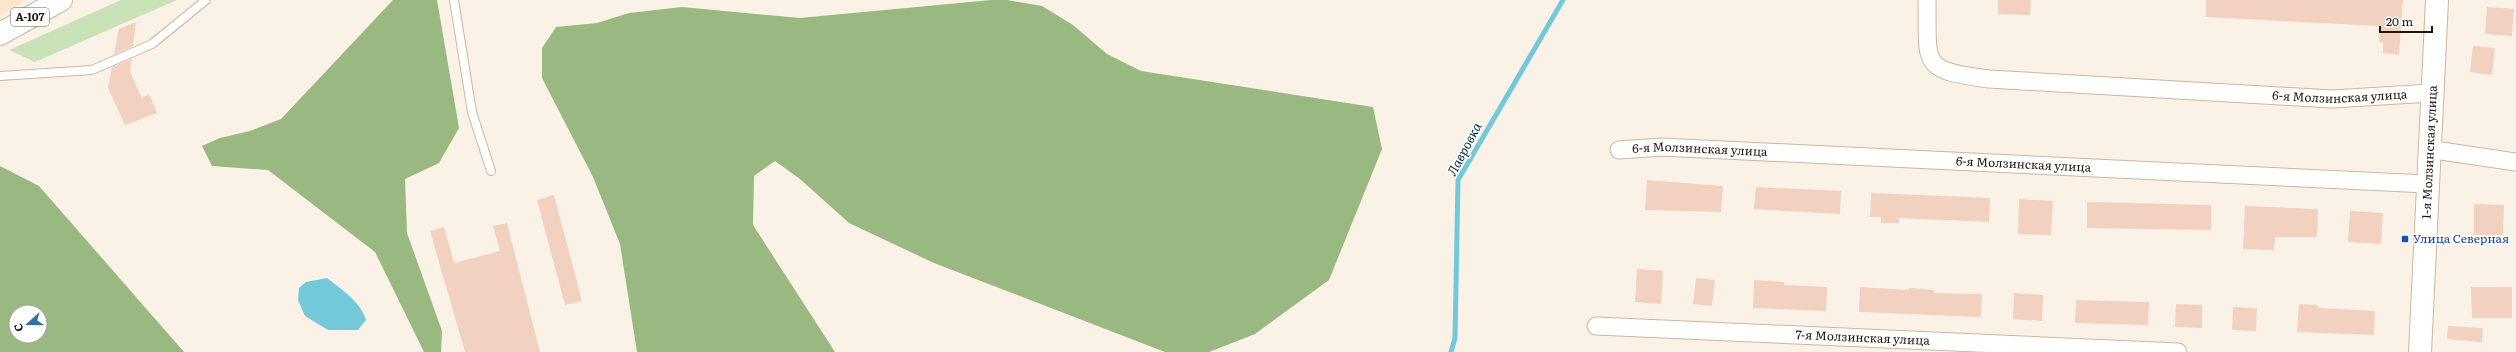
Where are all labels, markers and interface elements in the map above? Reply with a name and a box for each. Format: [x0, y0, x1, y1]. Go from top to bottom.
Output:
road number: А-107 [11, 8, 49, 26]
scale bar [2380, 8, 2432, 34]
text: 20 m [2386, 12, 2413, 30]
street label: 6-я Молзинская улица [2272, 84, 2408, 107]
street label: 1-я Молзинская улица [2416, 84, 2441, 219]
water label: Лавровка [1441, 118, 1486, 179]
street label: 6-я Молзинская улица [1632, 137, 1768, 160]
street label: 6-я Молзинская улица [1955, 151, 2092, 176]
place label: Улица Северная [2413, 229, 2509, 247]
marker: Улица Северная [2400, 234, 2410, 244]
north arrow [8, 304, 48, 344]
text: С [9, 321, 27, 334]
street label: 7-я Молзинская улица [1795, 325, 1931, 349]

